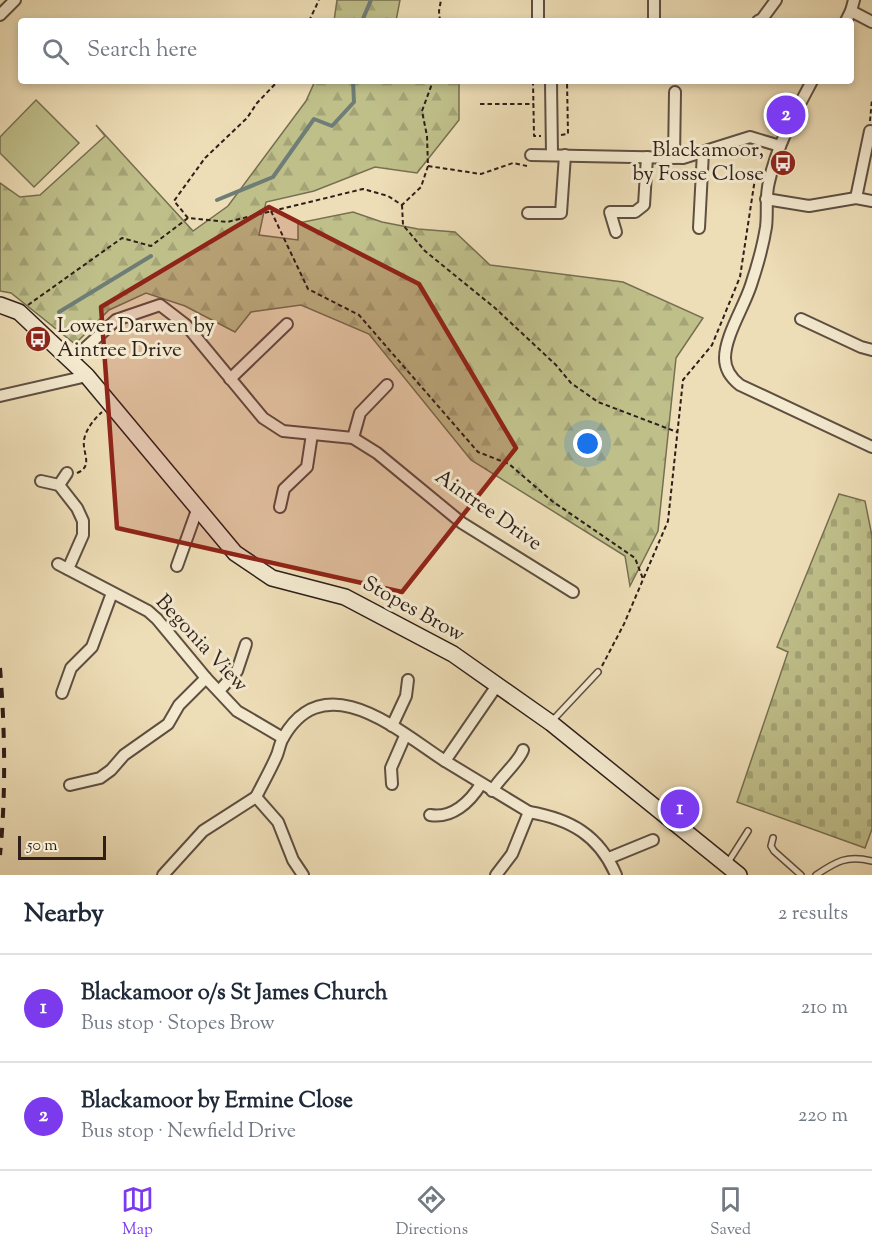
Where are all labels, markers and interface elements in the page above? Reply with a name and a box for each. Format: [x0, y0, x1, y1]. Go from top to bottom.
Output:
search box [18, 18, 854, 84]
icon: search [39, 35, 72, 68]
text: Search here [87, 35, 197, 67]
pin: 2 [766, 92, 806, 138]
place label: Blackamoor, by Fosse Close [632, 136, 764, 190]
bus stop icon: Blackamoor, by Fosse Close [768, 148, 798, 178]
place label: Lower Darwen by Aintree Drive [57, 312, 215, 366]
bus stop icon: Lower Darwen by Aintree Drive [23, 324, 53, 354]
your location [573, 429, 602, 458]
street label: Aintree Drive [428, 463, 548, 559]
street label: Stopes Brow [356, 570, 470, 651]
street label: Begonia View [148, 588, 254, 700]
pin: 1 [660, 786, 700, 832]
scale bar [18, 833, 106, 860]
text: 50 m [27, 835, 58, 858]
text: Nearby [24, 896, 104, 933]
text: 2 results [778, 900, 848, 929]
text: Blackamoor o/s St James Church [81, 978, 388, 1010]
text: 1 [40, 994, 47, 1023]
text: 210 m [801, 994, 848, 1023]
text: Bus stop · Stopes Brow [81, 1010, 275, 1039]
text: Blackamoor by Ermine Close [81, 1086, 353, 1118]
text: 2 [39, 1102, 48, 1131]
text: 220 m [798, 1102, 848, 1131]
text: Bus stop · Newfield Drive [81, 1118, 296, 1147]
tab: Map [121, 1183, 154, 1242]
tab: Directions [396, 1183, 468, 1242]
tab: Saved [710, 1183, 751, 1242]

